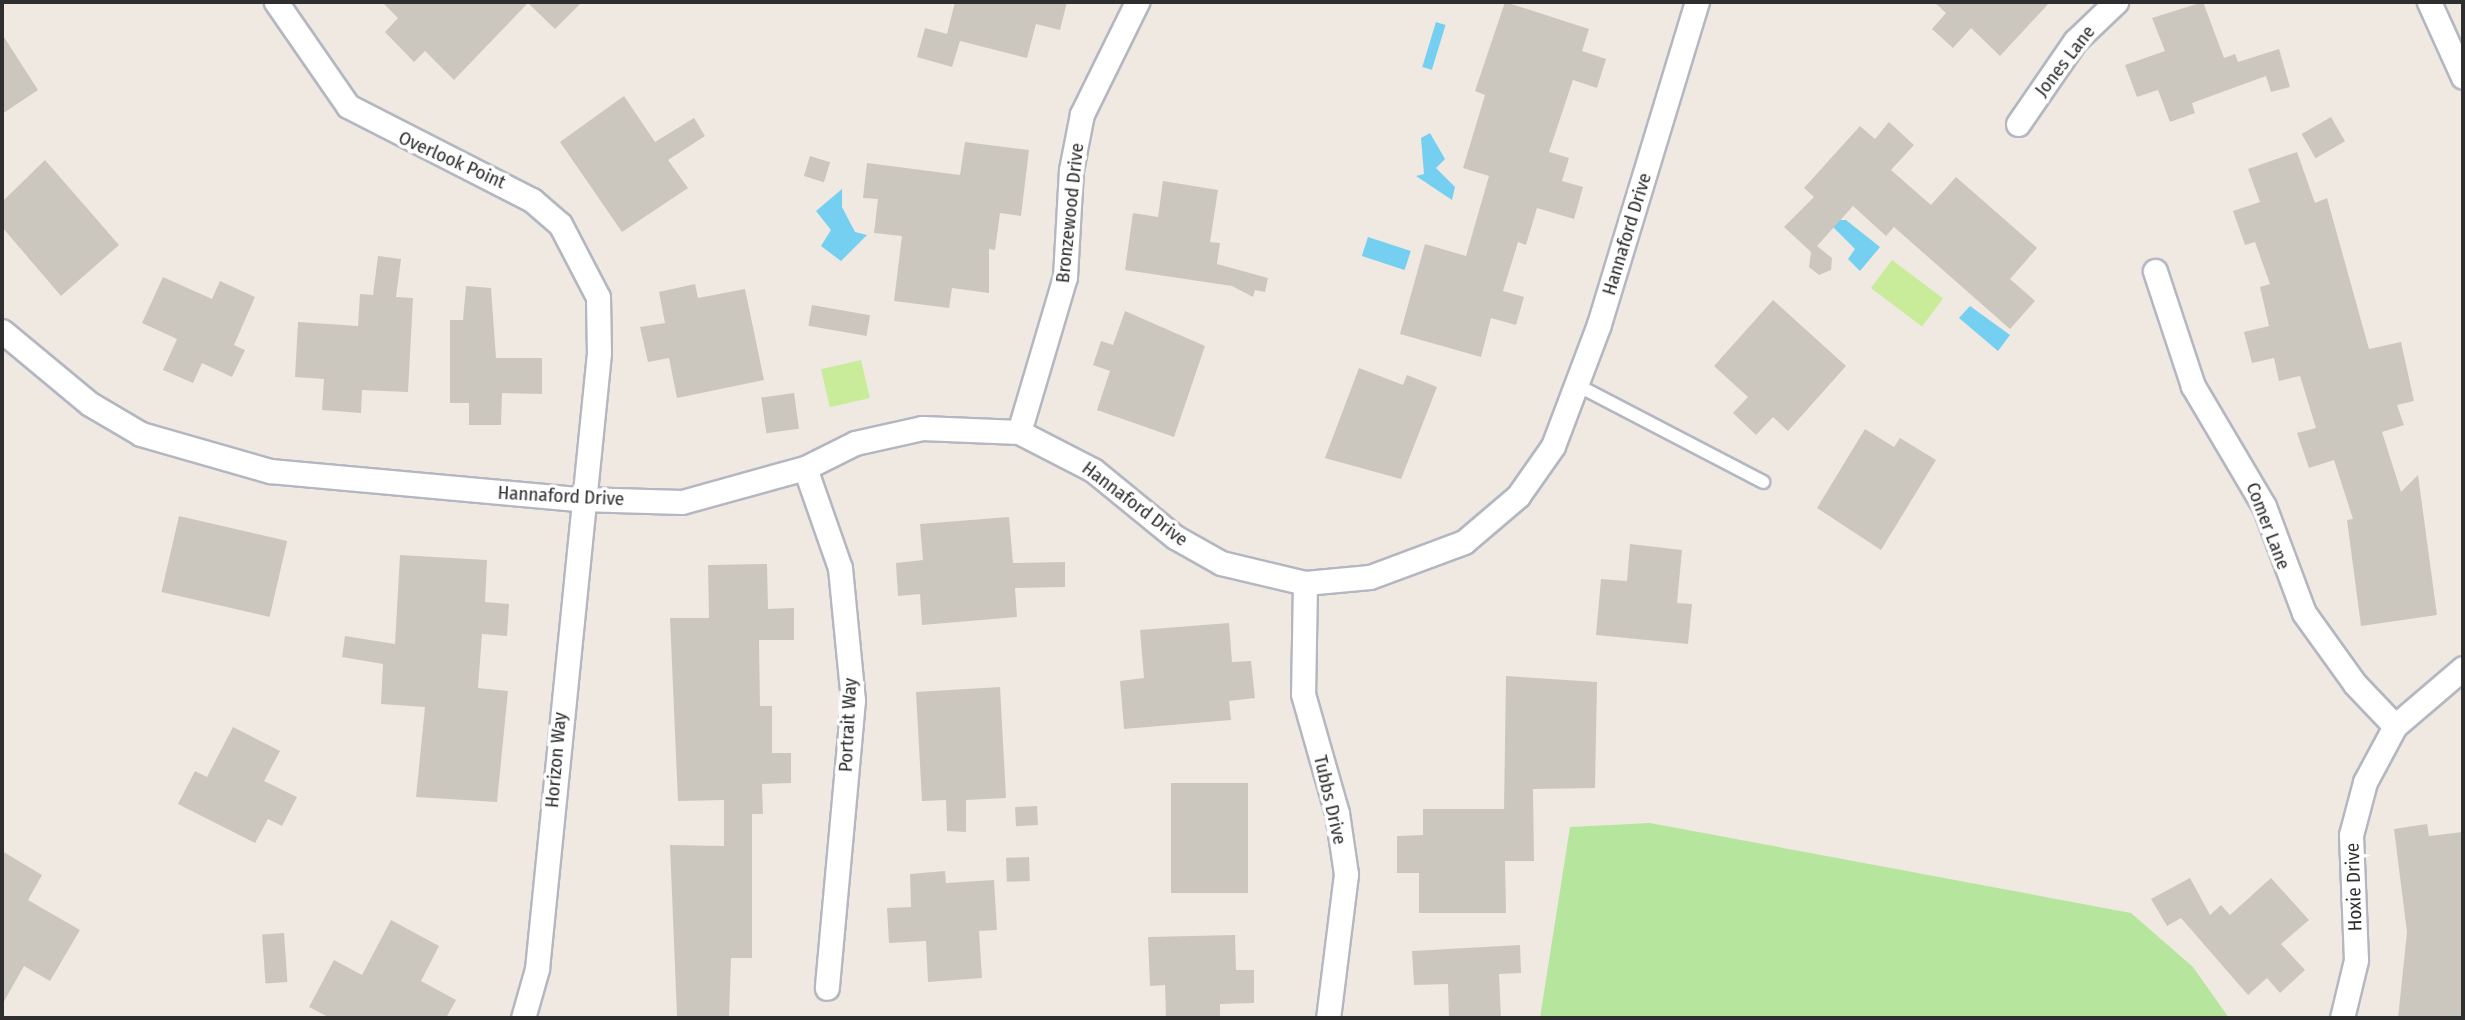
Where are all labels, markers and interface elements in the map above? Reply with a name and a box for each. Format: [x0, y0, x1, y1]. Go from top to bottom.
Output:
street label: Jones Lane [2030, 21, 2100, 101]
street label: Overlook Point [395, 126, 509, 194]
street label: Bronzewood Drive [1051, 142, 1089, 284]
street label: Hannaford Drive [1598, 170, 1656, 298]
street label: Hannaford Drive [1078, 457, 1192, 551]
street label: Comer Lane [2241, 479, 2295, 573]
street label: Hannaford Drive [497, 481, 625, 511]
street label: Portrait Way [834, 677, 862, 773]
street label: Horizon Way [540, 711, 572, 809]
street label: Tubbs Drive [1309, 753, 1351, 847]
street label: Hoxie Drive [2341, 842, 2367, 932]

